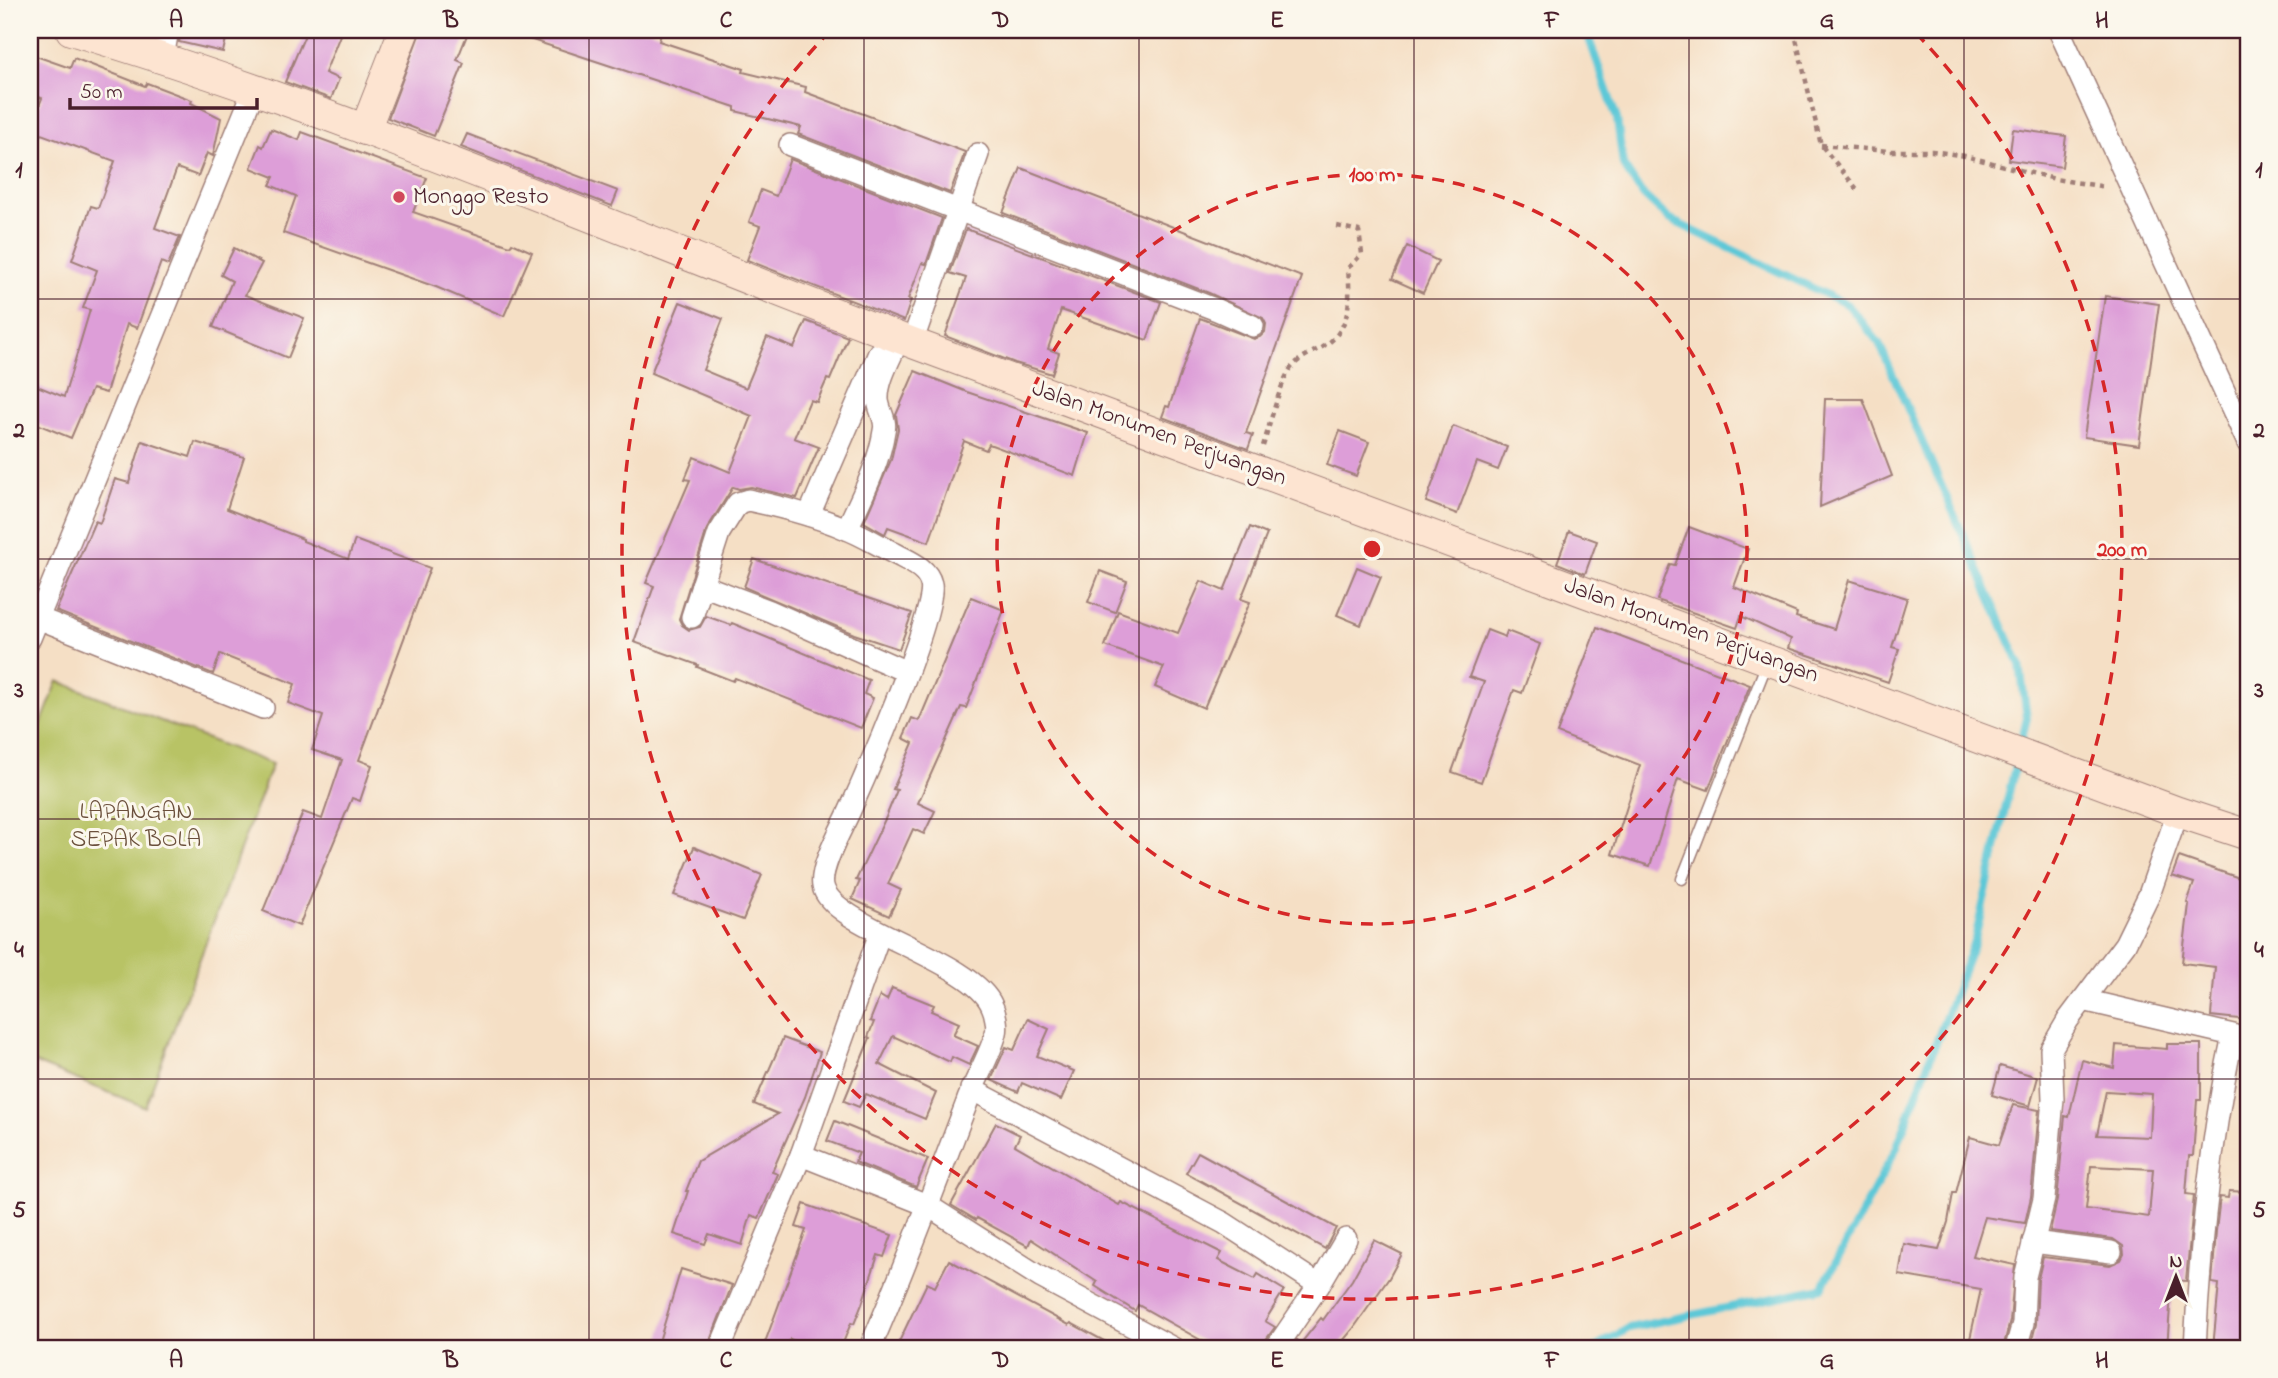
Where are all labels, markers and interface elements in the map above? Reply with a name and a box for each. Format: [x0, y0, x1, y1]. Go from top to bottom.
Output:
text: A [169, 5, 183, 38]
text: B [442, 5, 459, 38]
text: C [720, 5, 733, 38]
text: D [992, 5, 1009, 38]
text: E [1270, 5, 1284, 38]
text: F [1544, 5, 1560, 38]
text: G [1820, 5, 1834, 38]
text: H [2095, 5, 2109, 38]
scale bar [70, 66, 257, 110]
text: 50 m [80, 78, 123, 108]
text: 1 [15, 155, 23, 188]
text: 1 [2255, 155, 2263, 188]
text: 100 m [1349, 161, 1395, 191]
place label: Monggo Resto [413, 180, 549, 215]
marker: Monggo Resto [391, 189, 407, 205]
street label: Jalan Monumen Perjuangan [1027, 372, 1291, 496]
text: 2 [12, 415, 25, 448]
text: 2 [2252, 415, 2265, 448]
text: 200 m [2096, 536, 2147, 566]
centre of rings [1360, 537, 1384, 561]
street label: Jalan Monumen Perjuangan [1559, 569, 1823, 693]
text: 3 [13, 675, 24, 708]
text: 3 [2253, 675, 2264, 708]
park label: LAPANGAN SEPAK BOLA [71, 795, 201, 858]
text: 4 [14, 935, 24, 968]
text: 4 [2254, 935, 2264, 968]
text: 5 [12, 1195, 26, 1228]
text: 5 [2252, 1195, 2266, 1228]
north arrow [2142, 1242, 2212, 1312]
text: N [2170, 1249, 2183, 1276]
text: A [169, 1345, 183, 1378]
text: B [442, 1345, 459, 1378]
text: C [720, 1345, 733, 1378]
text: D [992, 1345, 1009, 1378]
text: E [1270, 1345, 1284, 1378]
text: F [1544, 1345, 1560, 1378]
text: G [1820, 1345, 1834, 1378]
text: H [2095, 1345, 2109, 1378]

